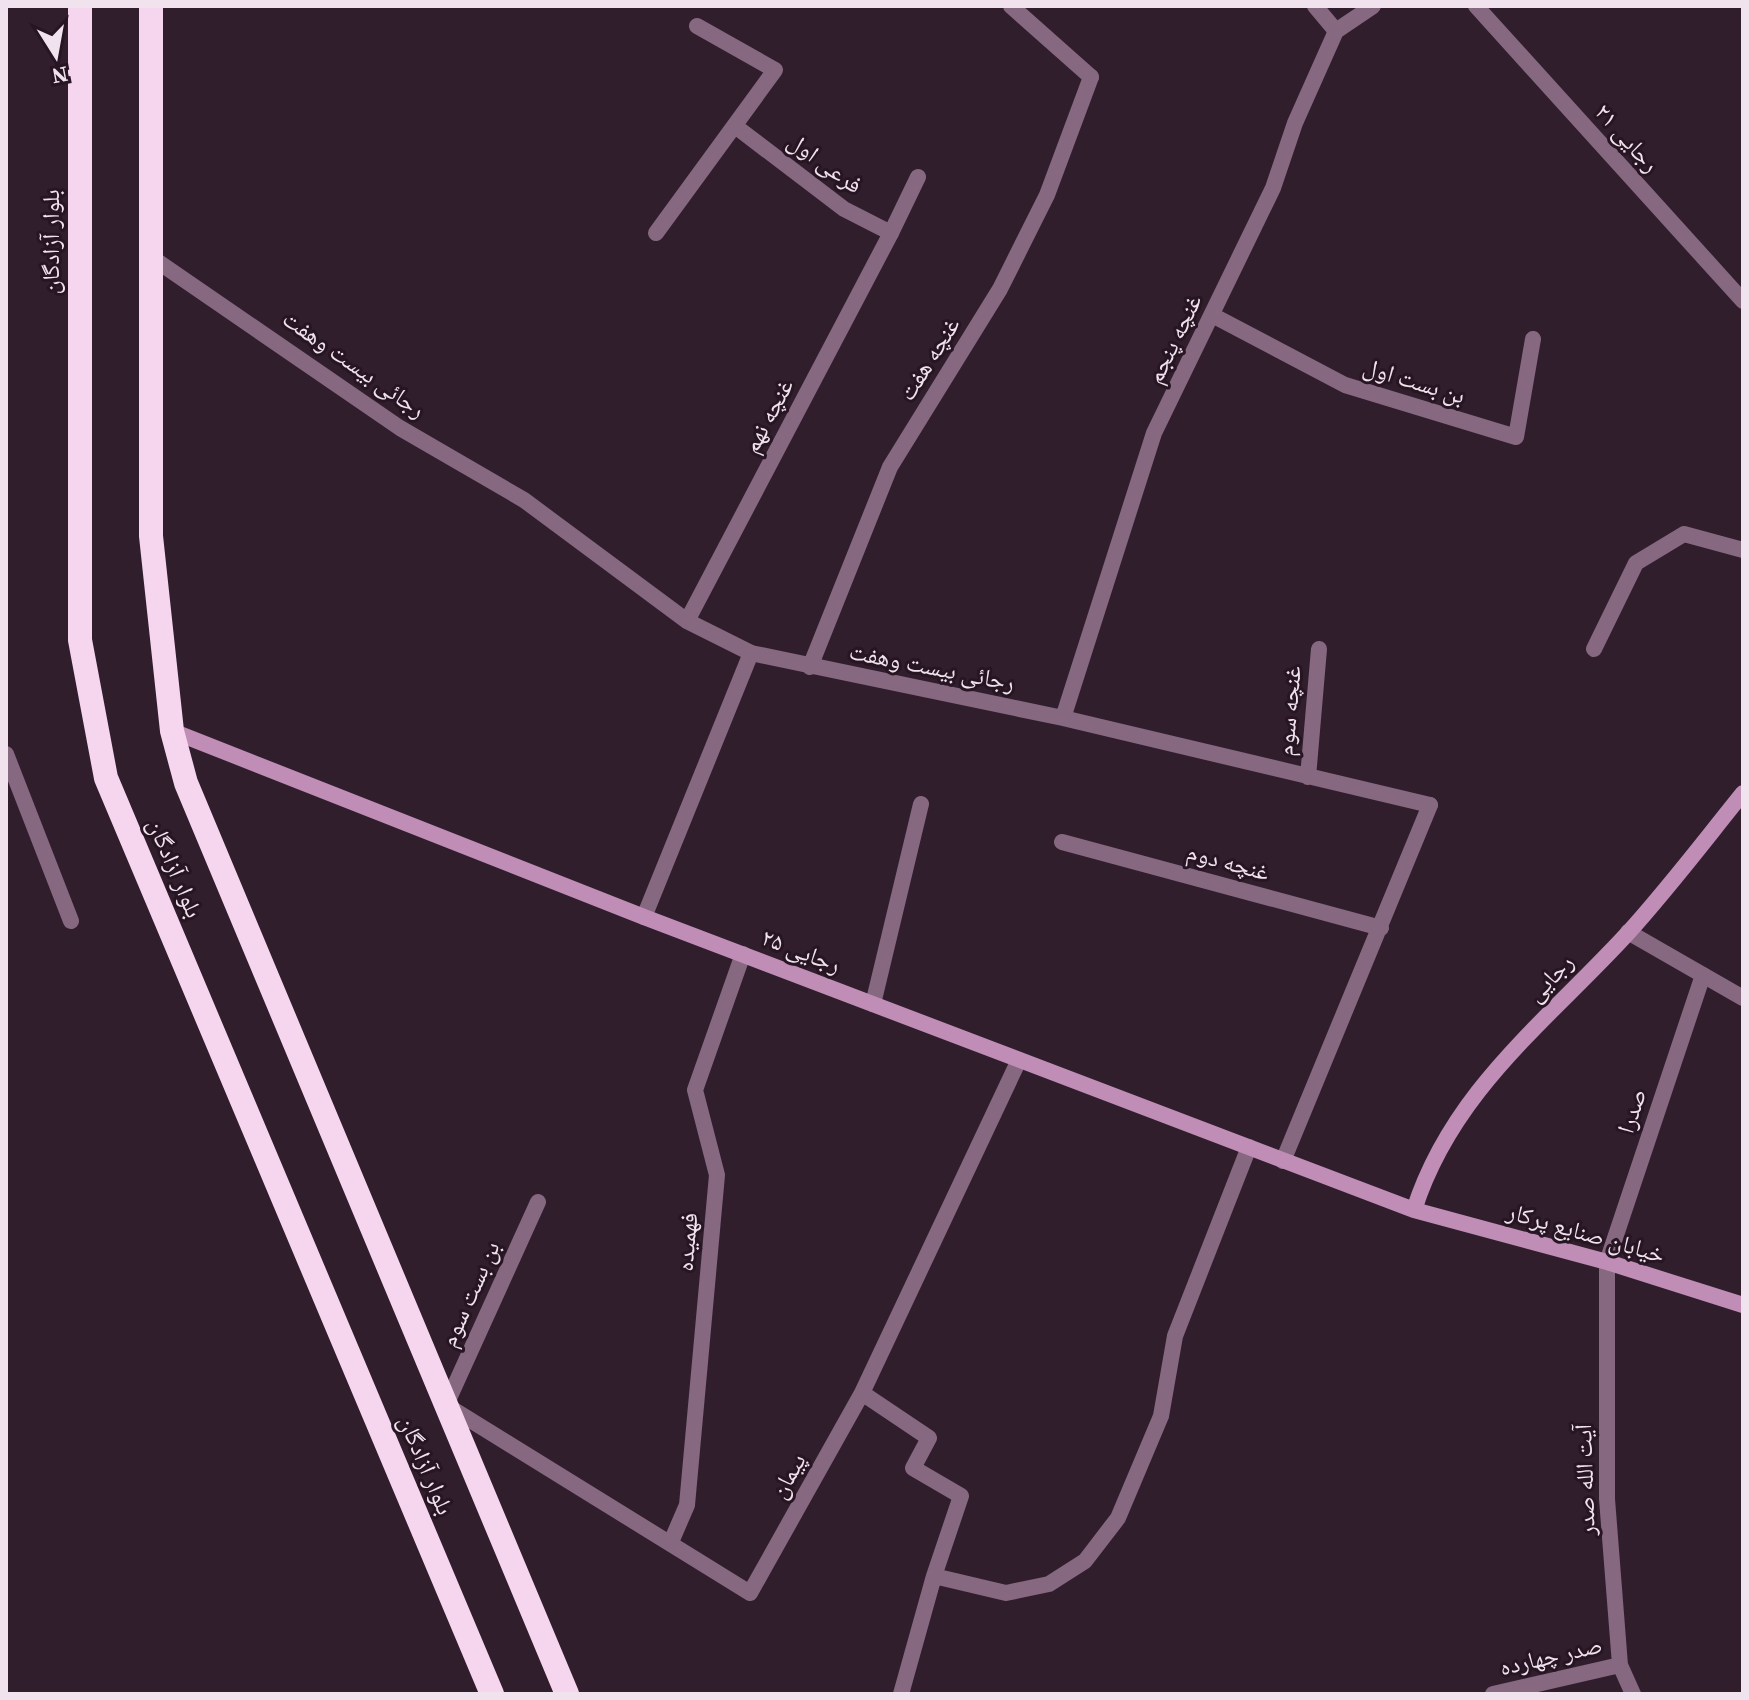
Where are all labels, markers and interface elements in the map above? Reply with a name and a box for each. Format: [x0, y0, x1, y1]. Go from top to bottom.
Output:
north arrow [16, 16, 96, 96]
text: N [49, 59, 71, 92]
street label: رجایی ۲۱ [1588, 96, 1667, 179]
street label: فرعی اول [781, 124, 869, 201]
street label: بلوار آزادگان [34, 190, 67, 295]
street label: غنچه پنجم [1138, 289, 1209, 389]
street label: رجائی بیست وهفت [276, 302, 433, 425]
street label: غنچه هفت [890, 311, 967, 407]
street label: بن بست اول [1359, 349, 1469, 412]
street label: غنچه نهم [734, 373, 801, 459]
street label: رجائی بیست وهفت [847, 634, 1018, 699]
street label: غنچه سوم [1268, 665, 1309, 757]
street label: بلوار آزادگان [140, 813, 211, 923]
street label: غنچه دوم [1183, 835, 1273, 888]
street label: رجایی ۲۵ [757, 920, 846, 981]
street label: رجایی [1519, 946, 1581, 1009]
street label: صدرا [1609, 1084, 1654, 1137]
street label: خیابان صنایع پرکار [1502, 1194, 1669, 1271]
street label: فهمیده [667, 1211, 706, 1273]
street label: بن بست سوم [432, 1236, 508, 1352]
street label: بلوار آزادگان [391, 1410, 462, 1520]
street label: آیت الله صدر [1566, 1423, 1603, 1537]
street label: پیمان [762, 1447, 813, 1504]
street label: صدر چهارده [1496, 1628, 1606, 1683]

